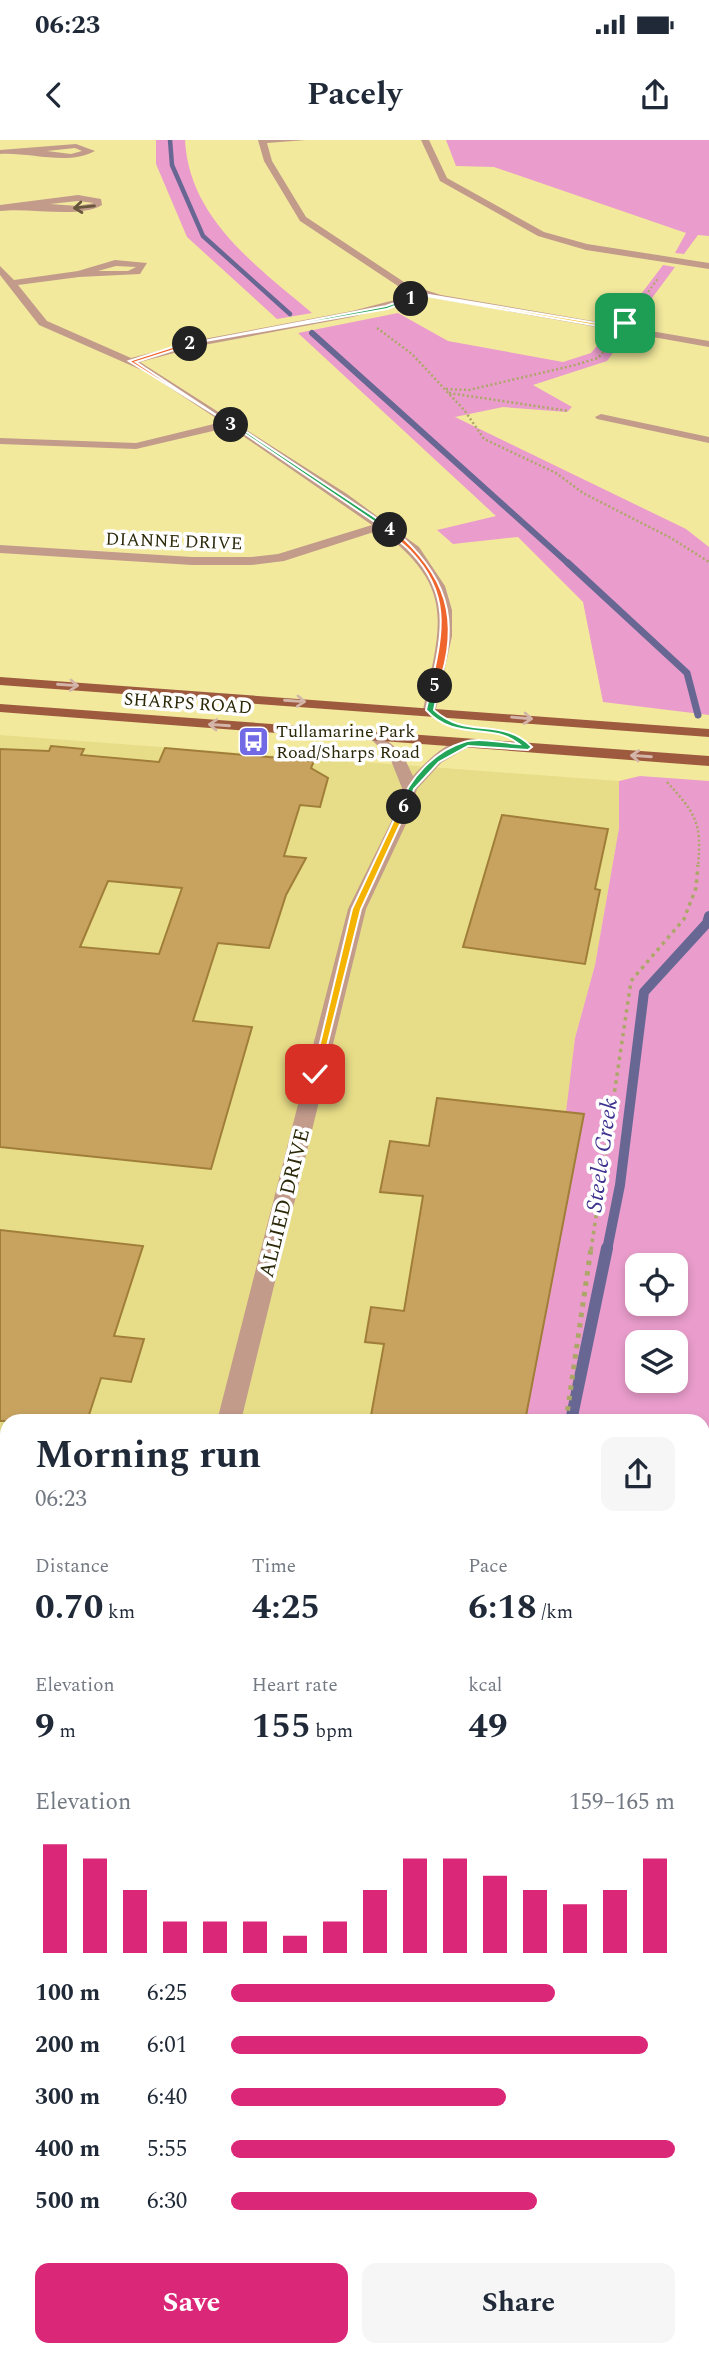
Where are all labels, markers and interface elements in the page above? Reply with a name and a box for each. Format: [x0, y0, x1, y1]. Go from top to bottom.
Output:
text: 06:23 [35, 5, 100, 45]
text: Pacely [307, 70, 402, 119]
icon: back [35, 76, 73, 114]
icon: share [636, 76, 674, 114]
one-way arrow [73, 201, 96, 214]
pin: 1 [394, 282, 428, 316]
text: 1 [405, 284, 416, 313]
pin [595, 293, 655, 353]
icon: arrive [606, 304, 644, 342]
pin: 2 [172, 326, 208, 362]
text: 2 [184, 329, 195, 358]
pin: 3 [214, 408, 248, 442]
text: 3 [225, 410, 236, 439]
pin: 4 [372, 512, 408, 548]
text: 4 [384, 515, 395, 544]
street label: DIANNE DRIVE [105, 526, 243, 557]
pin: 5 [418, 668, 452, 704]
text: 5 [429, 671, 440, 700]
one-way arrow [56, 679, 79, 692]
street label: SHARPS ROAD [123, 686, 253, 721]
one-way arrow [283, 695, 306, 708]
one-way arrow [510, 712, 533, 725]
one-way arrow [208, 718, 230, 731]
place label: Tullamarine Park Road/Sharps Road [276, 718, 420, 766]
bus stop icon: Tullamarine Park Road/Sharps Road [236, 724, 270, 758]
one-way arrow [630, 749, 653, 762]
pin: 6 [386, 790, 422, 824]
text: 6 [398, 792, 409, 821]
pin [285, 1044, 345, 1104]
icon: check [296, 1055, 334, 1093]
water label: Steele Creek [577, 1096, 628, 1214]
street label: ALLIED DRIVE [251, 1125, 319, 1281]
map controls [625, 1253, 688, 1393]
button: locate [625, 1253, 688, 1316]
button: layers [625, 1330, 688, 1393]
text: Morning run [35, 1427, 261, 1485]
button: share [601, 1437, 675, 1511]
text: 06:23 [35, 1482, 87, 1517]
text: Distance [35, 1552, 109, 1581]
text: Time [252, 1552, 296, 1581]
text: Pace [468, 1552, 508, 1581]
text: 0.70 [35, 1581, 103, 1634]
text: 4:25 [252, 1581, 320, 1634]
text: 6:18 [468, 1581, 537, 1634]
text: km [103, 1598, 135, 1627]
text: /km [537, 1598, 573, 1627]
text: Elevation [35, 1671, 115, 1700]
text: Heart rate [252, 1671, 338, 1700]
text: kcal [468, 1671, 502, 1700]
text: 9 [35, 1700, 55, 1753]
text: 155 [252, 1700, 311, 1753]
text: 49 [468, 1700, 508, 1753]
text: m [55, 1717, 76, 1746]
text: bpm [311, 1717, 353, 1746]
text: Elevation [35, 1785, 131, 1820]
text: 159–165 m [569, 1785, 675, 1820]
text: 100 m [35, 1976, 100, 2011]
text: 6:25 [147, 1976, 187, 2011]
text: 200 m [35, 2028, 100, 2063]
text: 6:01 [147, 2028, 187, 2063]
text: 300 m [35, 2080, 100, 2115]
text: 6:40 [147, 2080, 187, 2115]
text: 400 m [35, 2132, 100, 2167]
text: 5:55 [147, 2132, 187, 2167]
text: 500 m [35, 2184, 100, 2219]
text: 6:30 [147, 2184, 187, 2219]
button: Save [35, 2263, 348, 2343]
button: Share [362, 2263, 675, 2343]

